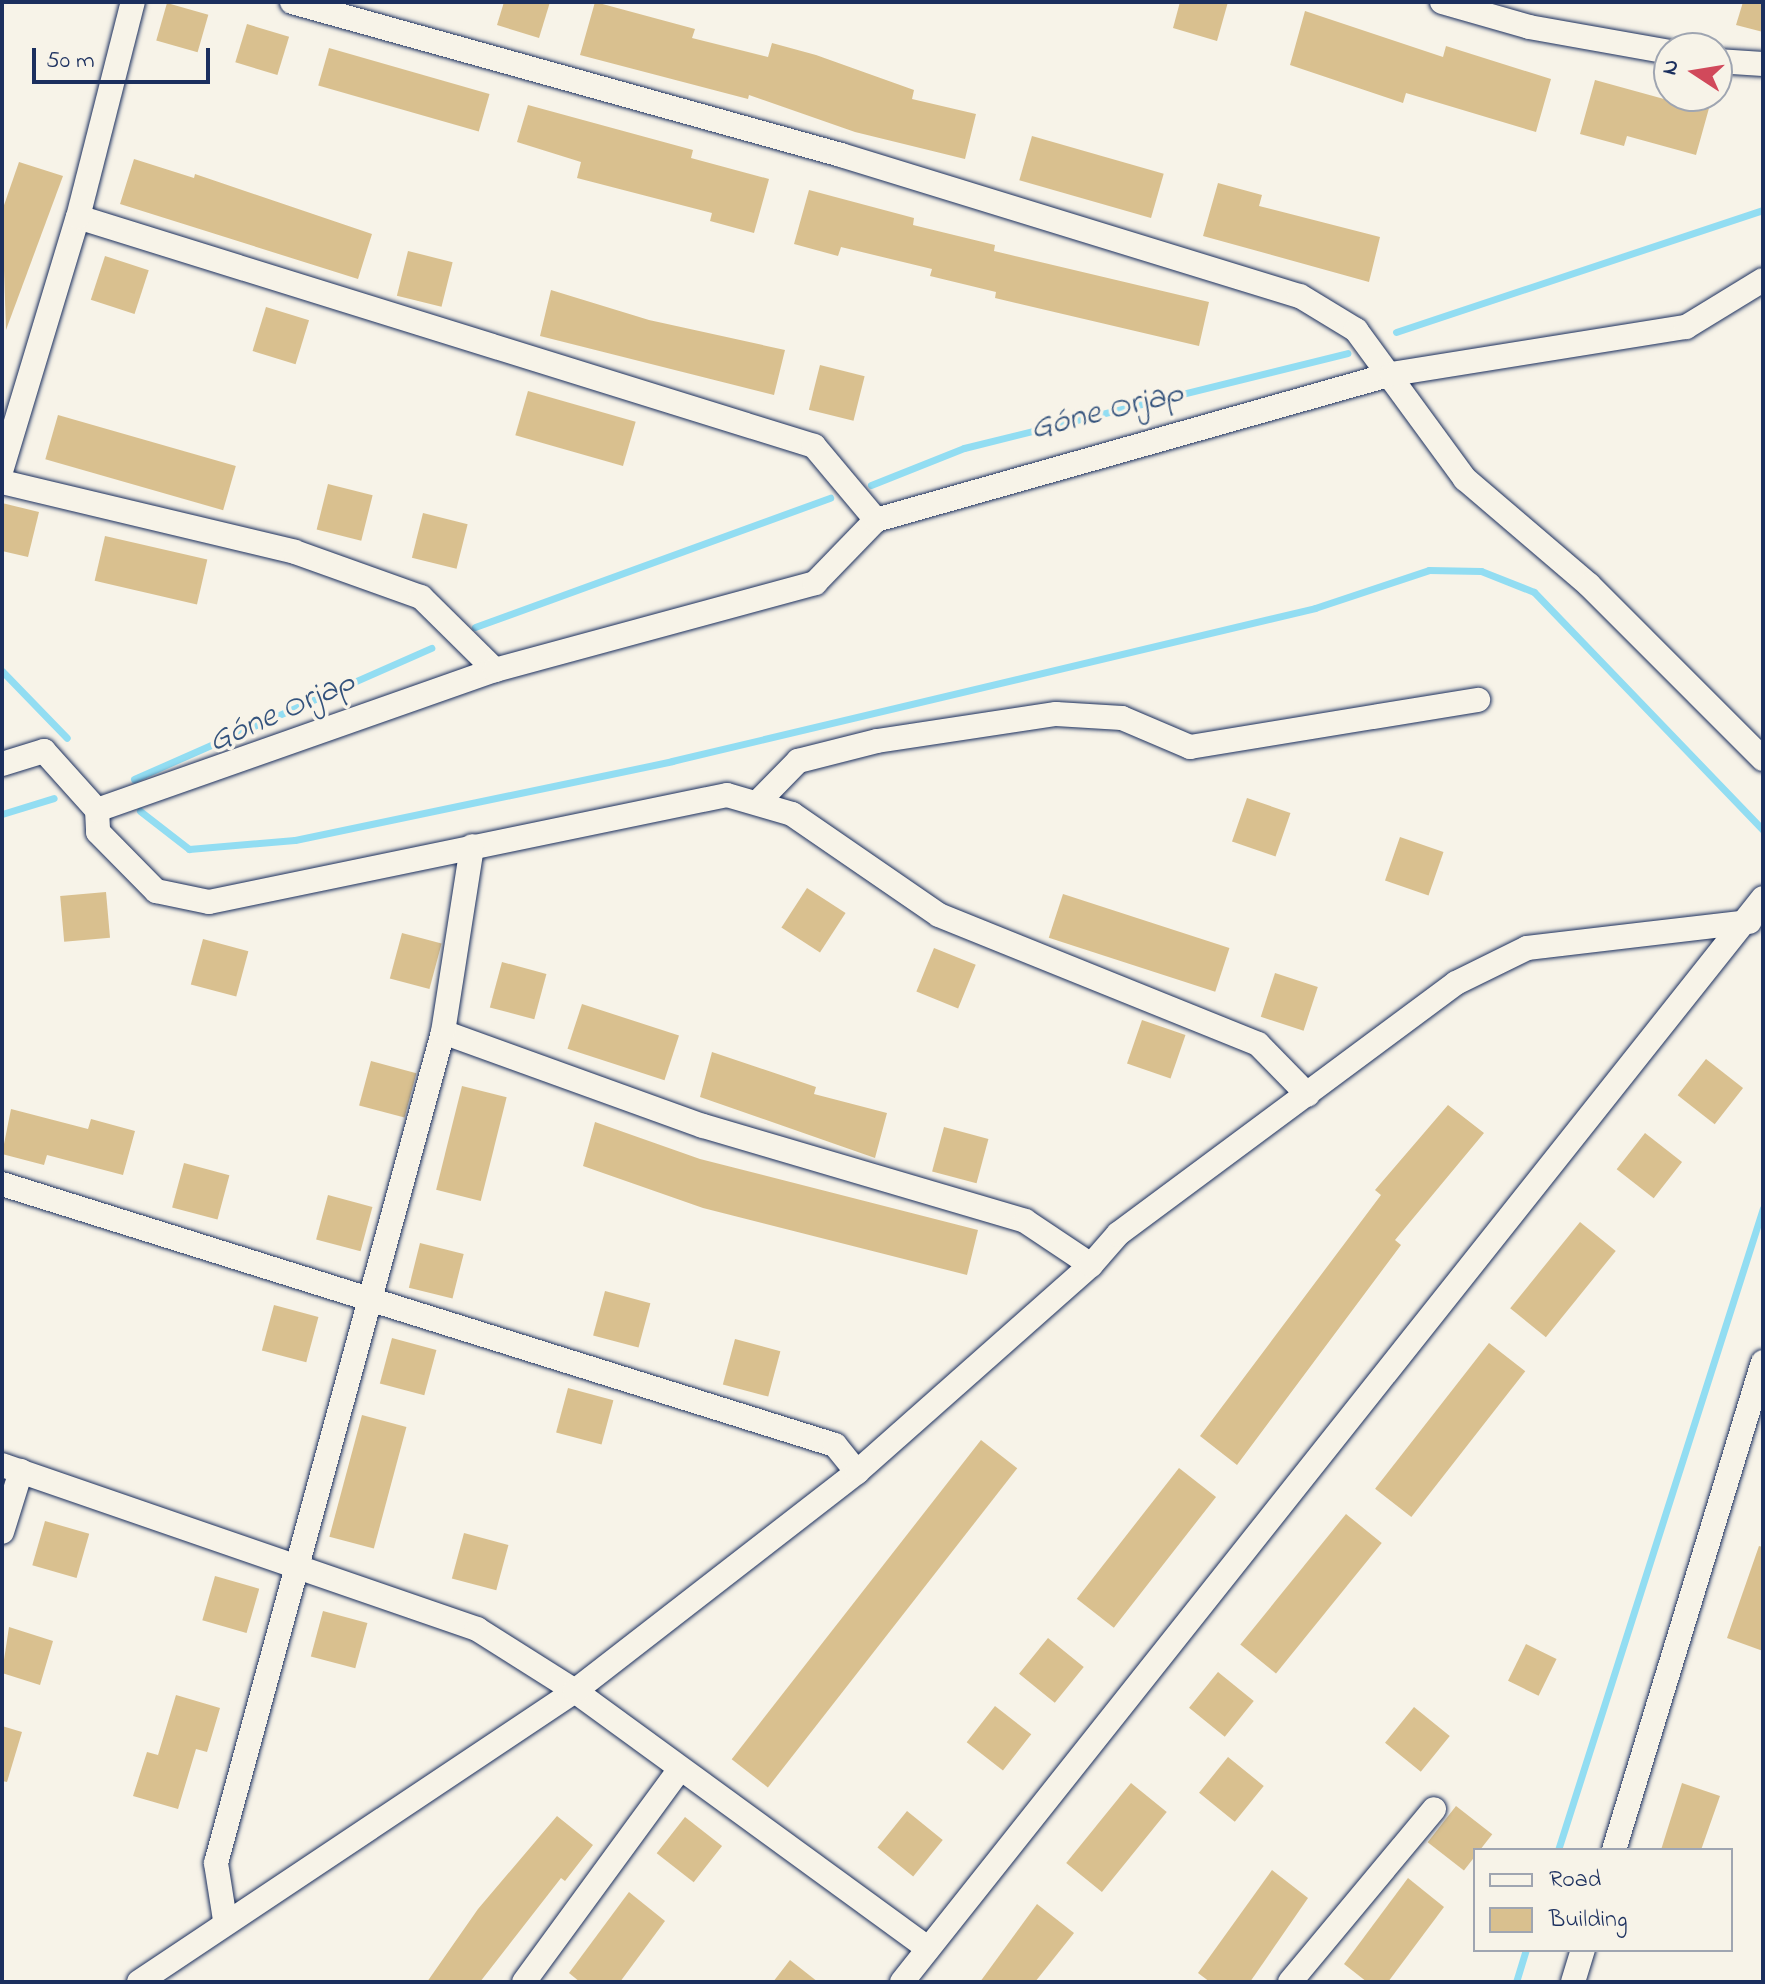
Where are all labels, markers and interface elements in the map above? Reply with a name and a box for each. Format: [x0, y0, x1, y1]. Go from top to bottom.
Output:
scale bar [36, 32, 214, 82]
north arrow [1653, 32, 1733, 112]
text: 50 m [46, 44, 95, 79]
text: N [1654, 57, 1689, 78]
water label: Góne Orjap [1026, 373, 1188, 451]
water label: Góne Orjap [202, 663, 362, 763]
legend [1473, 1848, 1733, 1952]
text: Road [1549, 1863, 1601, 1898]
text: Building [1549, 1903, 1628, 1938]

